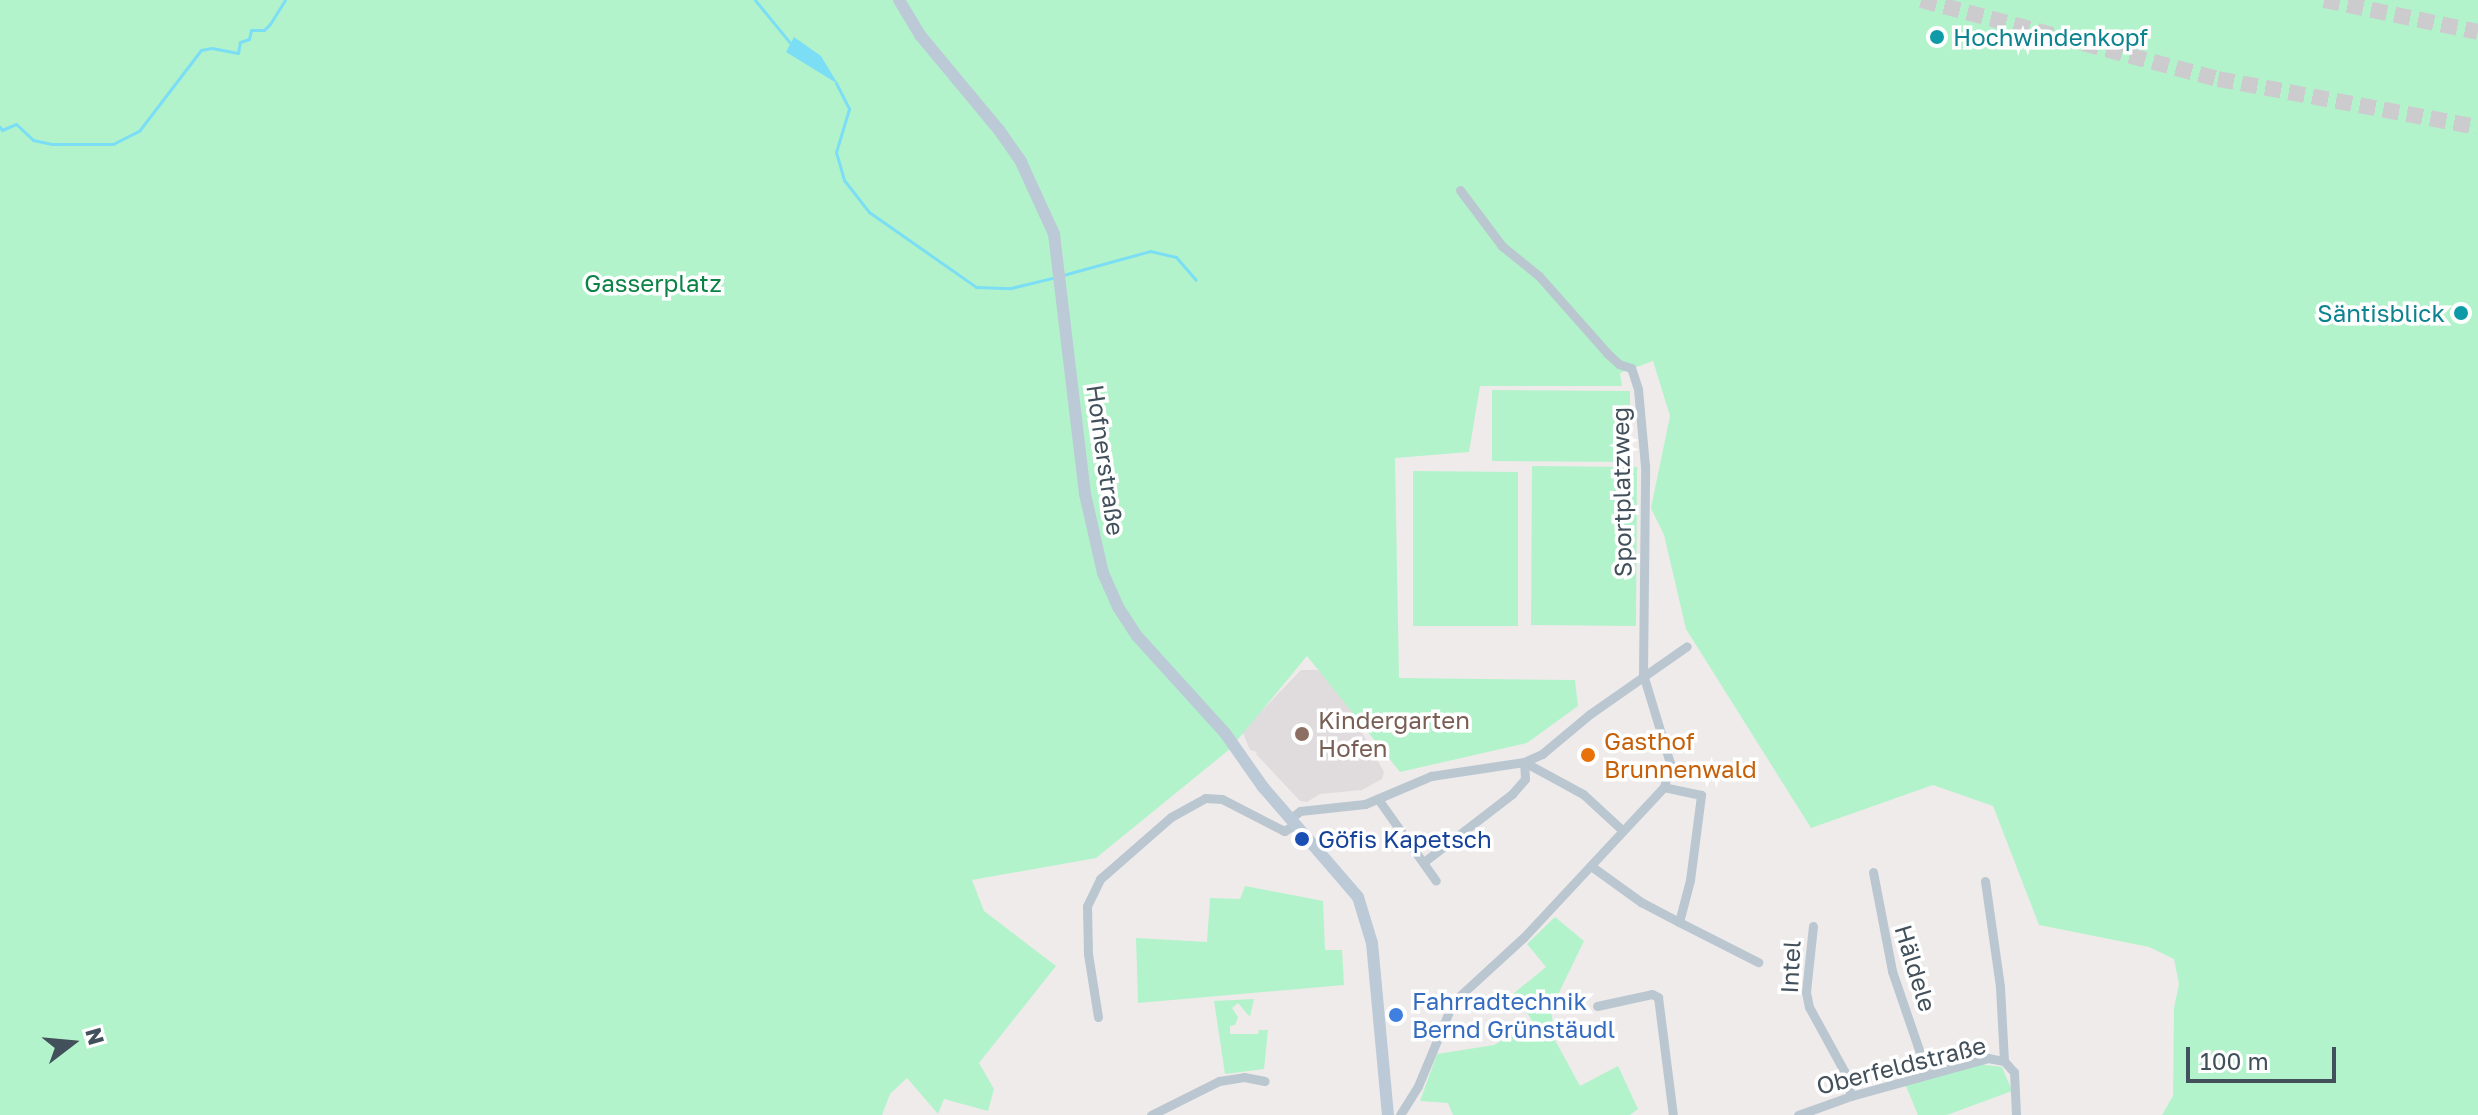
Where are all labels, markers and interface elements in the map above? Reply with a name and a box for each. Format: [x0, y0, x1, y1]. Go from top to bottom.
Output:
place label: Hochwindenkopf [1953, 23, 2148, 51]
marker: Hochwindenkopf [1928, 28, 1946, 46]
park label: Gasserplatz [584, 269, 722, 297]
place label: Säntisblick [2317, 299, 2445, 327]
marker: Säntisblick [2452, 304, 2470, 322]
street label: Hofnerstraße [1081, 383, 1131, 537]
street label: Sportplatzweg [1605, 407, 1637, 577]
place label: Kindergarten Hofen [1318, 706, 1470, 762]
marker: Kindergarten Hofen [1293, 725, 1311, 743]
place label: Gasthof Brunnenwald [1604, 727, 1757, 783]
marker: Gasthof Brunnenwald [1579, 746, 1597, 764]
place label: Göfis Kapetsch [1318, 825, 1492, 853]
marker: Göfis Kapetsch [1293, 830, 1311, 848]
street label: Häldele [1889, 921, 1943, 1015]
street label: Intel [1774, 940, 1806, 994]
place label: Fahrradtechnik Bernd Grünstäudl [1412, 987, 1615, 1043]
north arrow [32, 1003, 112, 1083]
marker: Fahrradtechnik Bernd Grünstäudl [1387, 1006, 1405, 1024]
text: N [80, 1024, 111, 1048]
street label: Oberfeldstraße [1813, 1030, 1989, 1100]
scale bar [2190, 1031, 2340, 1081]
text: 100 m [2200, 1046, 2269, 1075]

